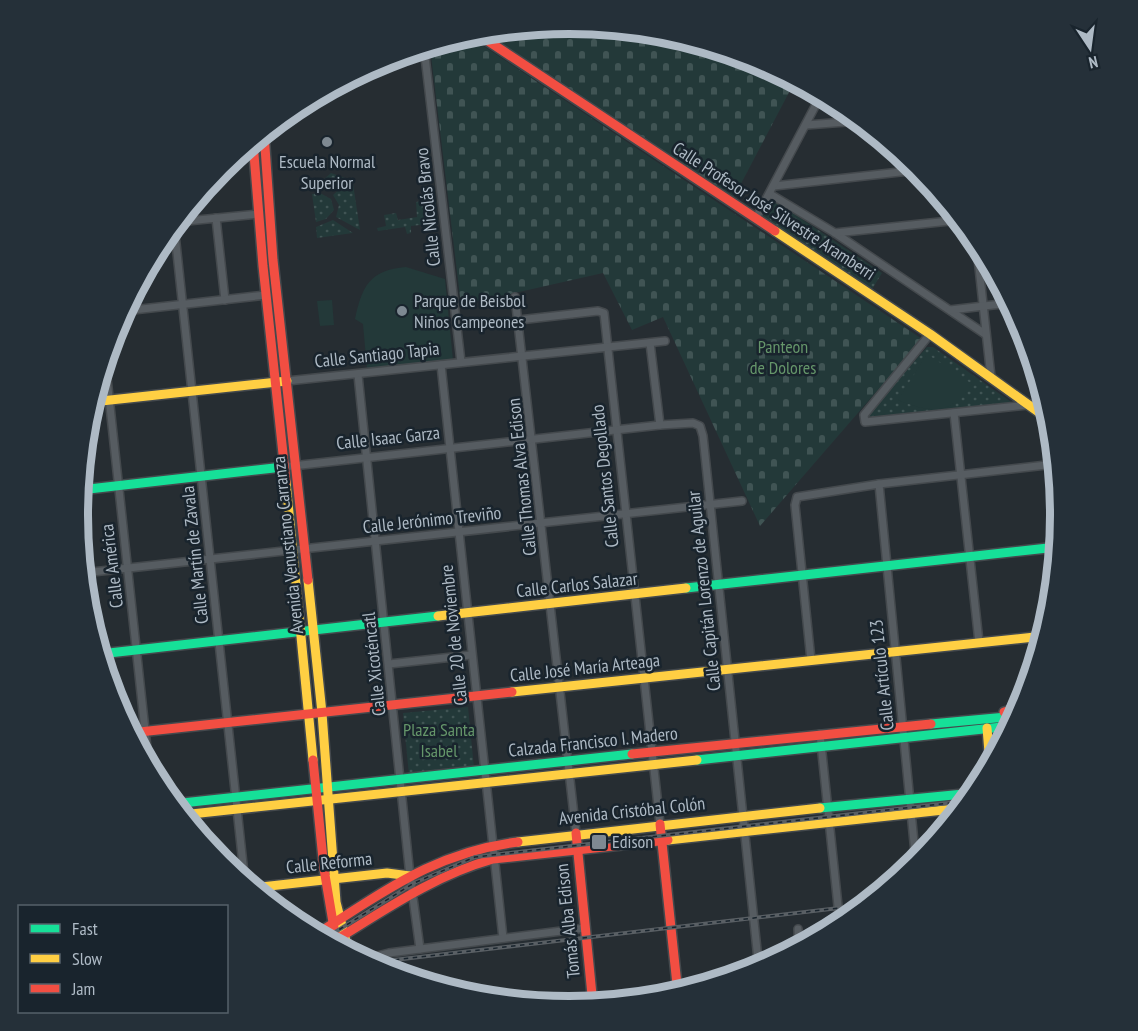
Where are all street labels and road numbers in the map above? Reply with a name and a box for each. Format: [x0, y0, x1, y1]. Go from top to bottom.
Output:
street label: Calle Profesor José Silvestre Aramberri [668, 136, 880, 285]
street label: Calle Nicolás Bravo [410, 146, 445, 267]
street label: Calle Santiago Tapia [313, 337, 440, 372]
street label: Calle Thomas Alva Edison [502, 397, 541, 557]
street label: Calle Santos Degollado [586, 403, 623, 549]
street label: Calle Isaac Garza [335, 421, 441, 454]
street label: Avenida Venustiano Carranza [267, 455, 308, 635]
street label: Calle Martín de Zavala [176, 485, 213, 625]
street label: Calle Capitán Lorenzo de Aguilar [682, 490, 725, 692]
street label: Calle Jerónimo Treviño [362, 501, 503, 538]
street label: Calle América [95, 523, 128, 609]
street label: Calle 20 de Noviembre [435, 564, 472, 707]
street label: Calle Carlos Salazar [515, 567, 639, 602]
street label: Calle Xicoténcatl [357, 610, 390, 717]
street label: Calle Artículo 123 [864, 618, 899, 732]
street label: Calle José María Arteaga [509, 648, 661, 687]
street label: Calzada Francisco I. Madero [507, 721, 679, 762]
street label: Avenida Cristóbal Colón [558, 791, 706, 830]
street label: Calle Reforma [285, 847, 373, 878]
street label: Tomás Alba Edison [550, 863, 585, 979]

